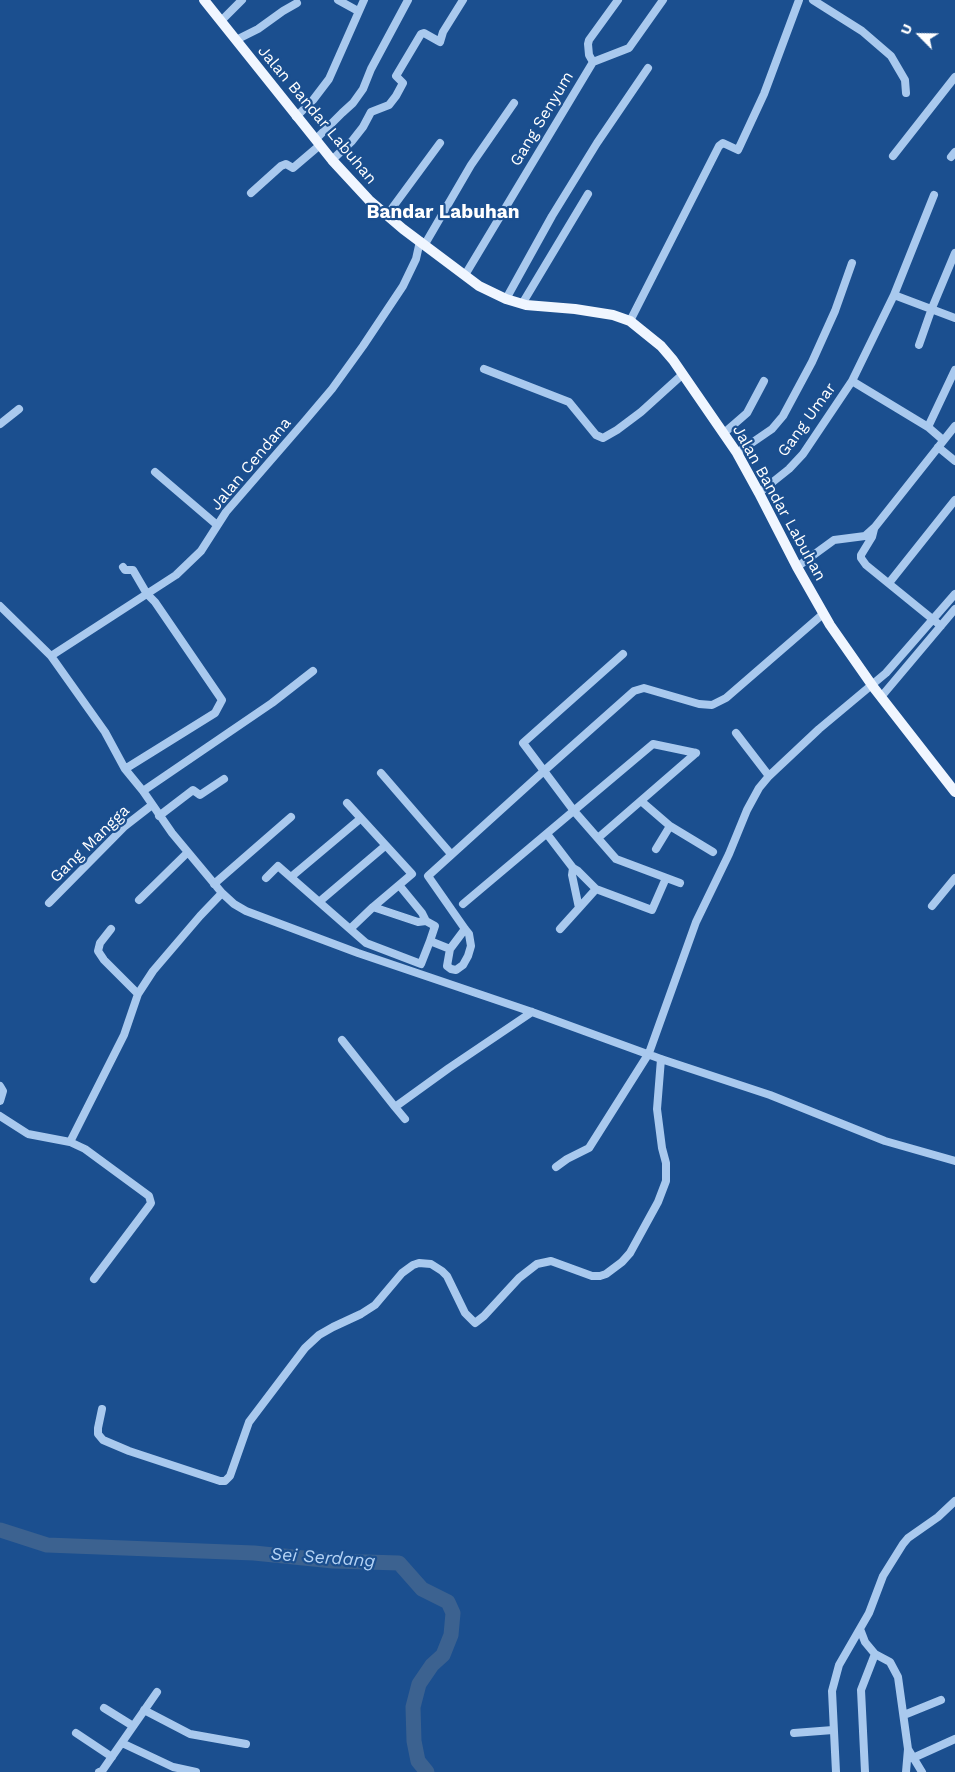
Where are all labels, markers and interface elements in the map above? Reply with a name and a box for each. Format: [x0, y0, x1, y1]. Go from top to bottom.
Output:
north arrow [895, 10, 945, 60]
text: U [897, 21, 915, 37]
street label: Jalan Bandar Labuhan [253, 42, 381, 188]
street label: Gang Senyum [506, 68, 578, 170]
district label: Bandar Labuhan [367, 201, 519, 223]
street label: Gang Umar [774, 379, 840, 461]
street label: Jalan Cendana [207, 414, 295, 514]
street label: Jalan Bandar Labuhan [728, 422, 830, 584]
street label: Gang Mangga [46, 801, 134, 887]
water label: Sei Serdang [270, 1544, 376, 1572]

